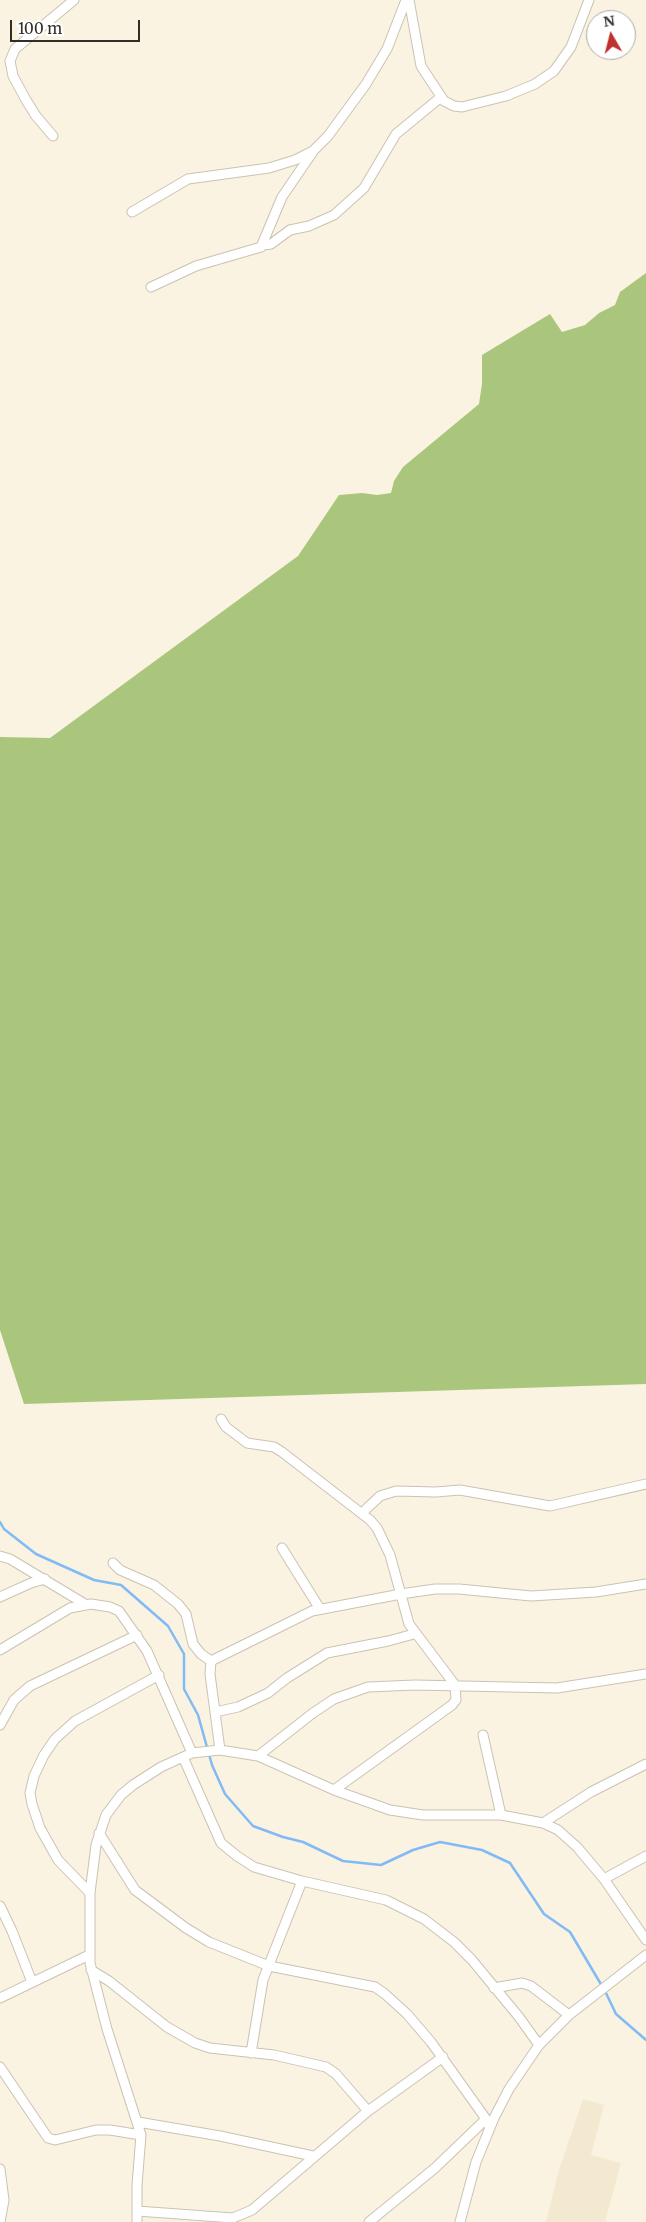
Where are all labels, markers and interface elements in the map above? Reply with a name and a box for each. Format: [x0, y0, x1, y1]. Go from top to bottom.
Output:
scale bar [12, 10, 142, 42]
north arrow [586, 10, 636, 60]
text: N [602, 11, 616, 31]
text: 100 m [18, 19, 62, 38]

